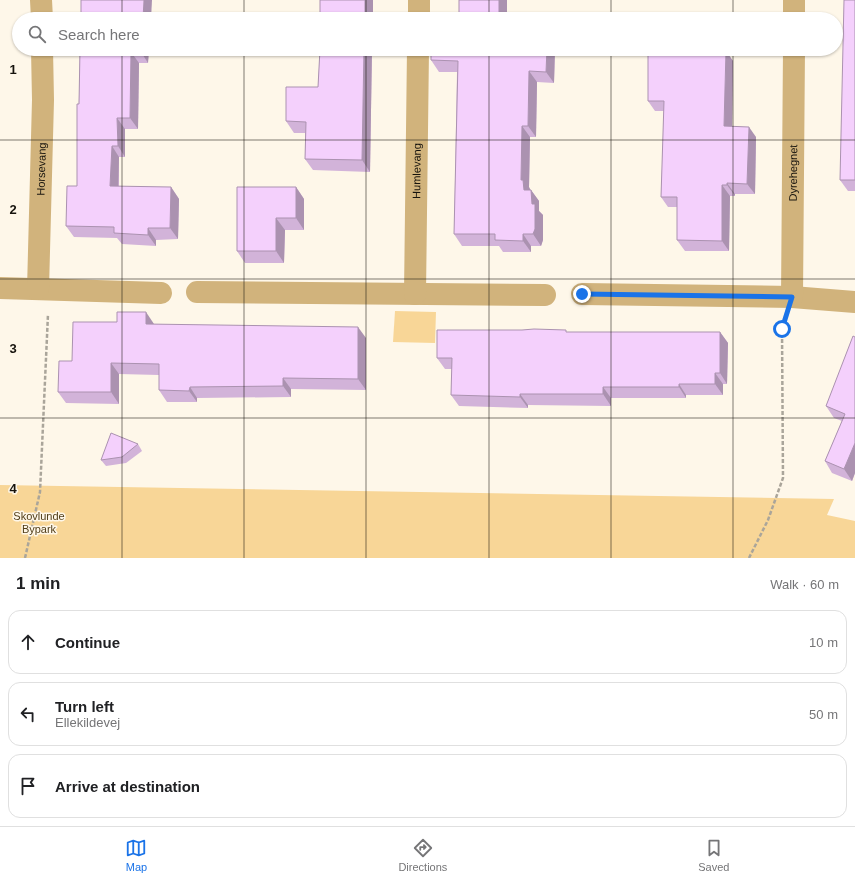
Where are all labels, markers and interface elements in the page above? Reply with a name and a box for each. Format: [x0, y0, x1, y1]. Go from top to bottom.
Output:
search box [12, 12, 843, 56]
icon: search [26, 23, 48, 45]
text: Search here [58, 26, 140, 43]
text: 1 [9, 62, 17, 77]
street label: Horsevang [34, 142, 48, 196]
street label: Humlevang [410, 143, 423, 199]
street label: Dyrehegnet [787, 144, 799, 202]
text: 2 [9, 202, 17, 217]
route end [573, 285, 591, 303]
route start [773, 320, 791, 338]
text: 3 [9, 341, 17, 356]
text: 4 [9, 481, 17, 496]
park label: Skovlunde Bypark [13, 510, 65, 535]
text: 1 min [16, 574, 60, 593]
text: Walk · 60 m [770, 577, 839, 592]
icon: ahead [17, 631, 39, 653]
text: Continue [55, 634, 120, 651]
text: 10 m [809, 635, 838, 650]
text: Turn left [55, 698, 114, 715]
icon: left [17, 703, 39, 725]
text: 50 m [809, 707, 838, 722]
text: Ellekildevej [55, 715, 120, 730]
icon: arrive [17, 775, 39, 797]
text: Arrive at destination [55, 778, 200, 795]
tab: Map [125, 837, 147, 873]
tab: Directions [398, 837, 447, 873]
tab: Saved [698, 837, 729, 873]

